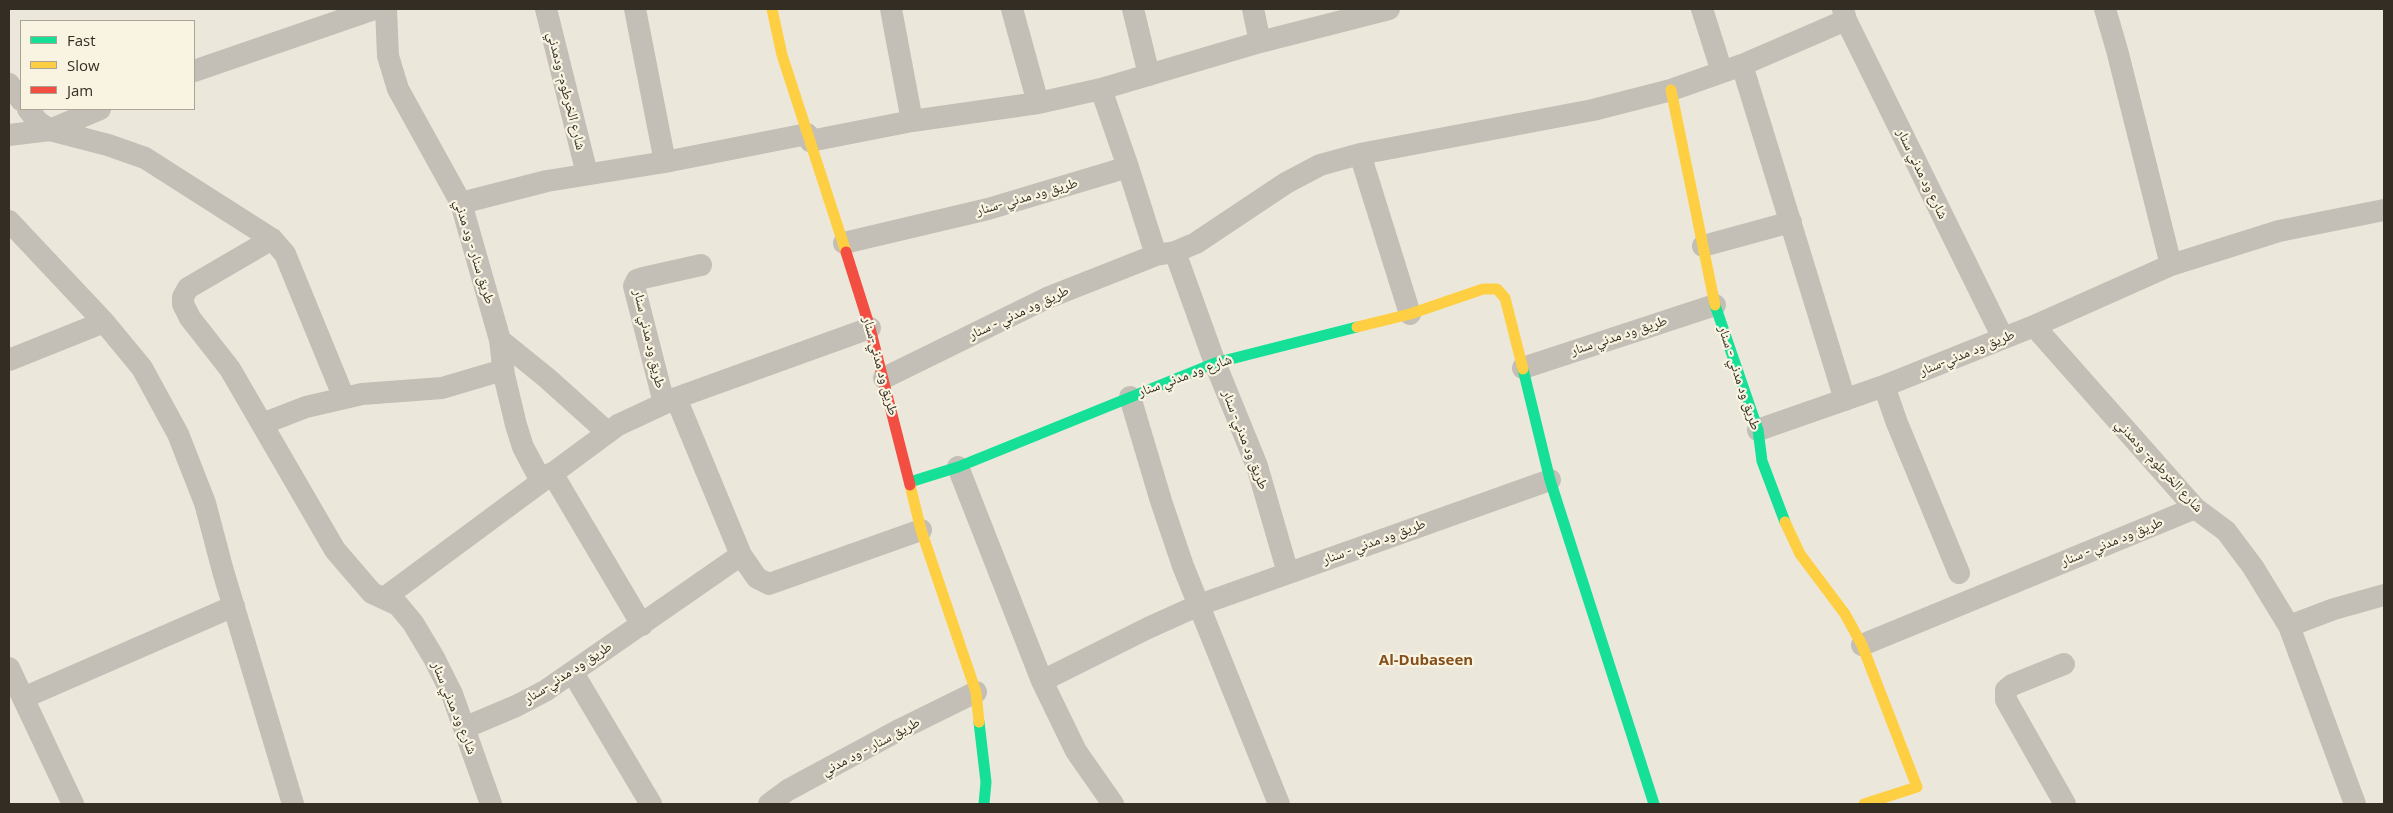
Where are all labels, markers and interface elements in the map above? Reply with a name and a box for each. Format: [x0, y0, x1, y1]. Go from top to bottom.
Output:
legend [20, 20, 195, 110]
text: Fast [67, 30, 96, 50]
street label: شارع الخرطوم- ودمدني [543, 30, 589, 152]
text: Slow [67, 55, 100, 75]
text: Jam [67, 80, 93, 100]
street label: شارع ود مدني سنار [1893, 126, 1951, 222]
street label: طريق ود مدني -سنار [974, 174, 1080, 220]
street label: طريق سنار - ود مدني [450, 198, 498, 306]
street label: طريق ود مدني - سنار [966, 282, 1072, 344]
street label: طريق ود مدني سنار [629, 288, 669, 390]
street label: طريق ود مدني سنار [1569, 312, 1669, 360]
street label: طريق ود مدني-سنار [859, 315, 901, 417]
street label: طريق ود مدني - سنار [1714, 324, 1764, 432]
street label: طريق ود مدني-سنار [1917, 326, 2017, 380]
street label: شارع ود مدني سنار [1136, 351, 1234, 401]
street label: طريق ود مدني- سنار [1218, 388, 1272, 492]
street label: شارع الخرطوم- ودمدني [2112, 416, 2206, 516]
street label: طريق ود مدني - سنار [2058, 514, 2166, 570]
street label: طريق ود مدني - سنار [1320, 515, 1428, 569]
street label: طريق ود مدني-سنار [521, 638, 615, 708]
district label: Al-Dubaseen [1379, 652, 1473, 670]
street label: شارع ود مدني سنار [428, 659, 480, 757]
street label: طريق سنار - ود مدني [819, 714, 923, 780]

